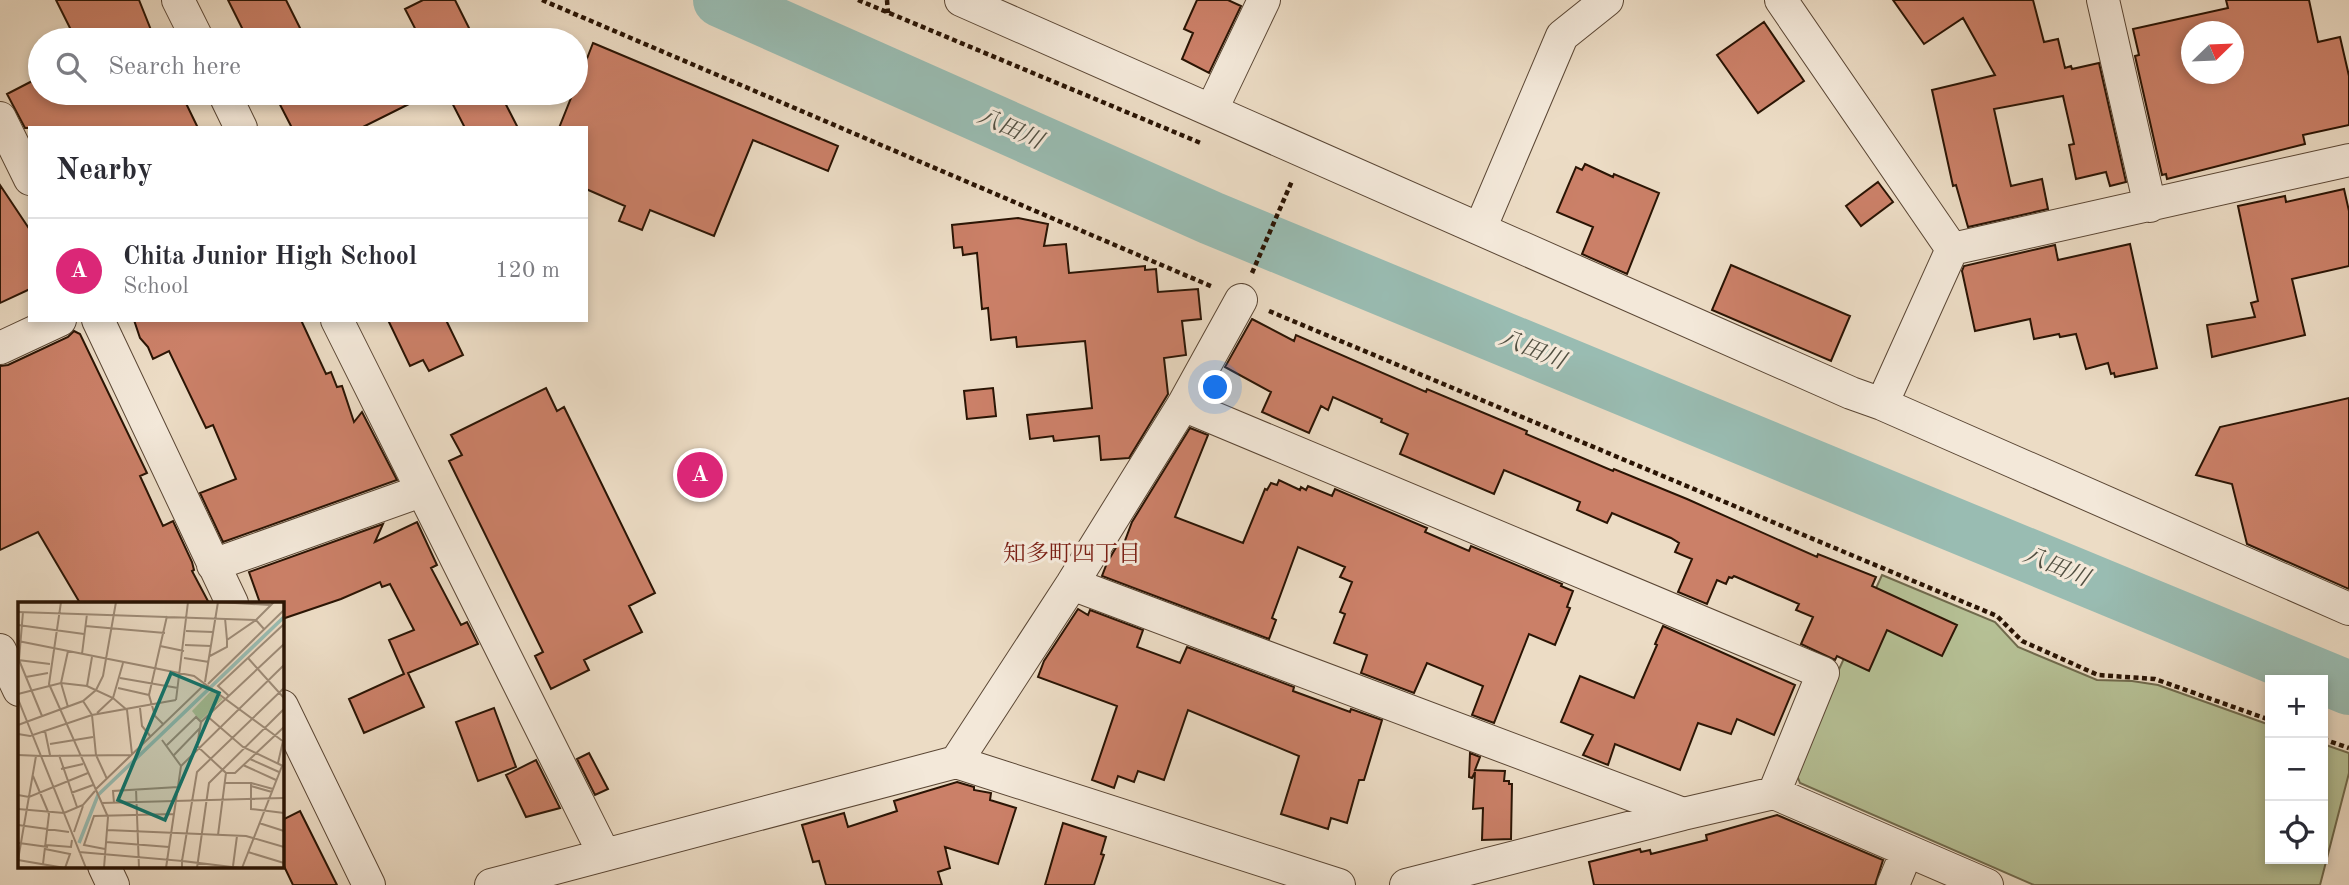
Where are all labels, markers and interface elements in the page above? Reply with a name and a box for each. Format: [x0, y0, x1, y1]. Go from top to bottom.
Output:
north arrow [2181, 21, 2244, 84]
search box [28, 28, 588, 105]
icon: search [52, 48, 90, 86]
text: Search here [108, 54, 241, 80]
water label: 八田川 [974, 104, 1049, 155]
text: Nearby [56, 156, 153, 186]
text: Chita Junior High School [123, 244, 417, 270]
text: A [70, 259, 88, 282]
text: 120 m [495, 259, 560, 282]
text: School [123, 275, 189, 298]
water label: 八田川 [1496, 325, 1571, 375]
your location [1198, 370, 1232, 404]
pin: A [677, 449, 723, 501]
district label: 知多町四丁目 [1003, 541, 1141, 566]
water label: 八田川 [2020, 542, 2095, 592]
inset map [18, 602, 284, 868]
map controls [2265, 675, 2328, 864]
button: + [2265, 675, 2328, 738]
button: − [2265, 738, 2328, 801]
button: locate [2265, 801, 2328, 864]

